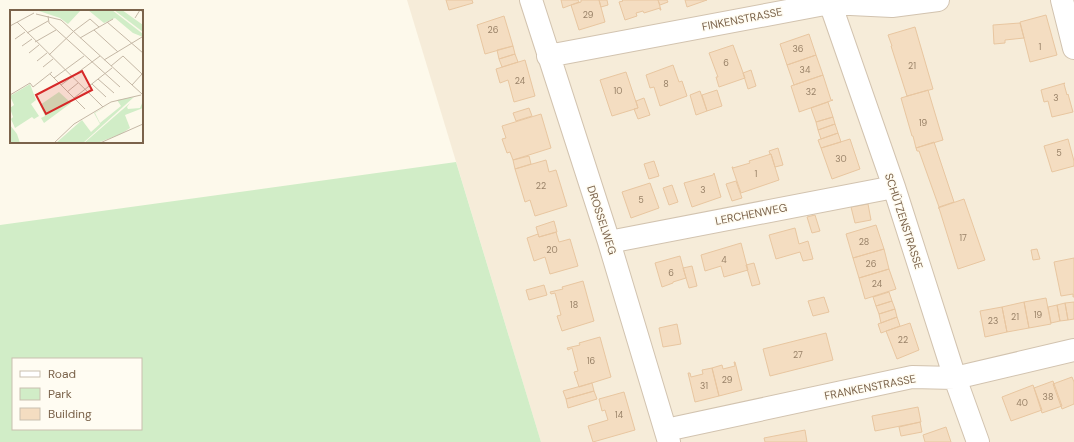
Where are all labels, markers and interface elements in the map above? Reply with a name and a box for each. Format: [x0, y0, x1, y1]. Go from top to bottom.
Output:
street label: FINKENSTRASSE [701, 4, 783, 34]
house number: 29 [583, 9, 594, 21]
inset map [10, 10, 143, 143]
house number: 26 [488, 24, 499, 36]
house number: 1 [1039, 41, 1042, 53]
house number: 36 [793, 43, 804, 55]
house number: 6 [723, 57, 729, 69]
house number: 21 [908, 60, 916, 72]
house number: 34 [800, 64, 811, 76]
house number: 24 [515, 75, 526, 87]
house number: 8 [663, 78, 669, 90]
house number: 10 [614, 85, 622, 97]
house number: 32 [806, 86, 816, 98]
house number: 3 [1053, 92, 1059, 104]
house number: 19 [919, 117, 928, 129]
house number: 5 [1056, 147, 1062, 159]
house number: 30 [835, 153, 847, 165]
house number: 1 [755, 168, 758, 180]
street label: SCHÜTZENSTRASSE [882, 171, 926, 271]
house number: 22 [536, 180, 546, 192]
street label: DROSSELWEG [584, 184, 620, 256]
house number: 3 [700, 184, 706, 196]
house number: 5 [638, 194, 644, 206]
street label: LERCHENWEG [714, 200, 788, 228]
house number: 17 [959, 232, 967, 244]
house number: 28 [859, 236, 869, 248]
house number: 20 [546, 244, 558, 256]
house number: 4 [721, 254, 727, 266]
house number: 26 [866, 258, 877, 270]
house number: 6 [668, 267, 674, 279]
house number: 24 [872, 278, 883, 290]
house number: 18 [570, 299, 578, 311]
house number: 19 [1034, 309, 1043, 321]
house number: 21 [1011, 311, 1019, 323]
house number: 23 [988, 315, 998, 327]
house number: 22 [898, 334, 908, 346]
house number: 27 [793, 349, 803, 361]
house number: 16 [587, 355, 596, 367]
legend [12, 358, 142, 430]
text: Road [48, 366, 76, 382]
street label: FRANKENSTRASSE [823, 371, 917, 403]
house number: 29 [722, 374, 733, 386]
house number: 31 [700, 380, 708, 392]
text: Park [48, 386, 72, 402]
house number: 38 [1043, 391, 1053, 403]
house number: 40 [1016, 397, 1028, 409]
text: Building [48, 406, 92, 422]
house number: 14 [615, 409, 624, 421]

